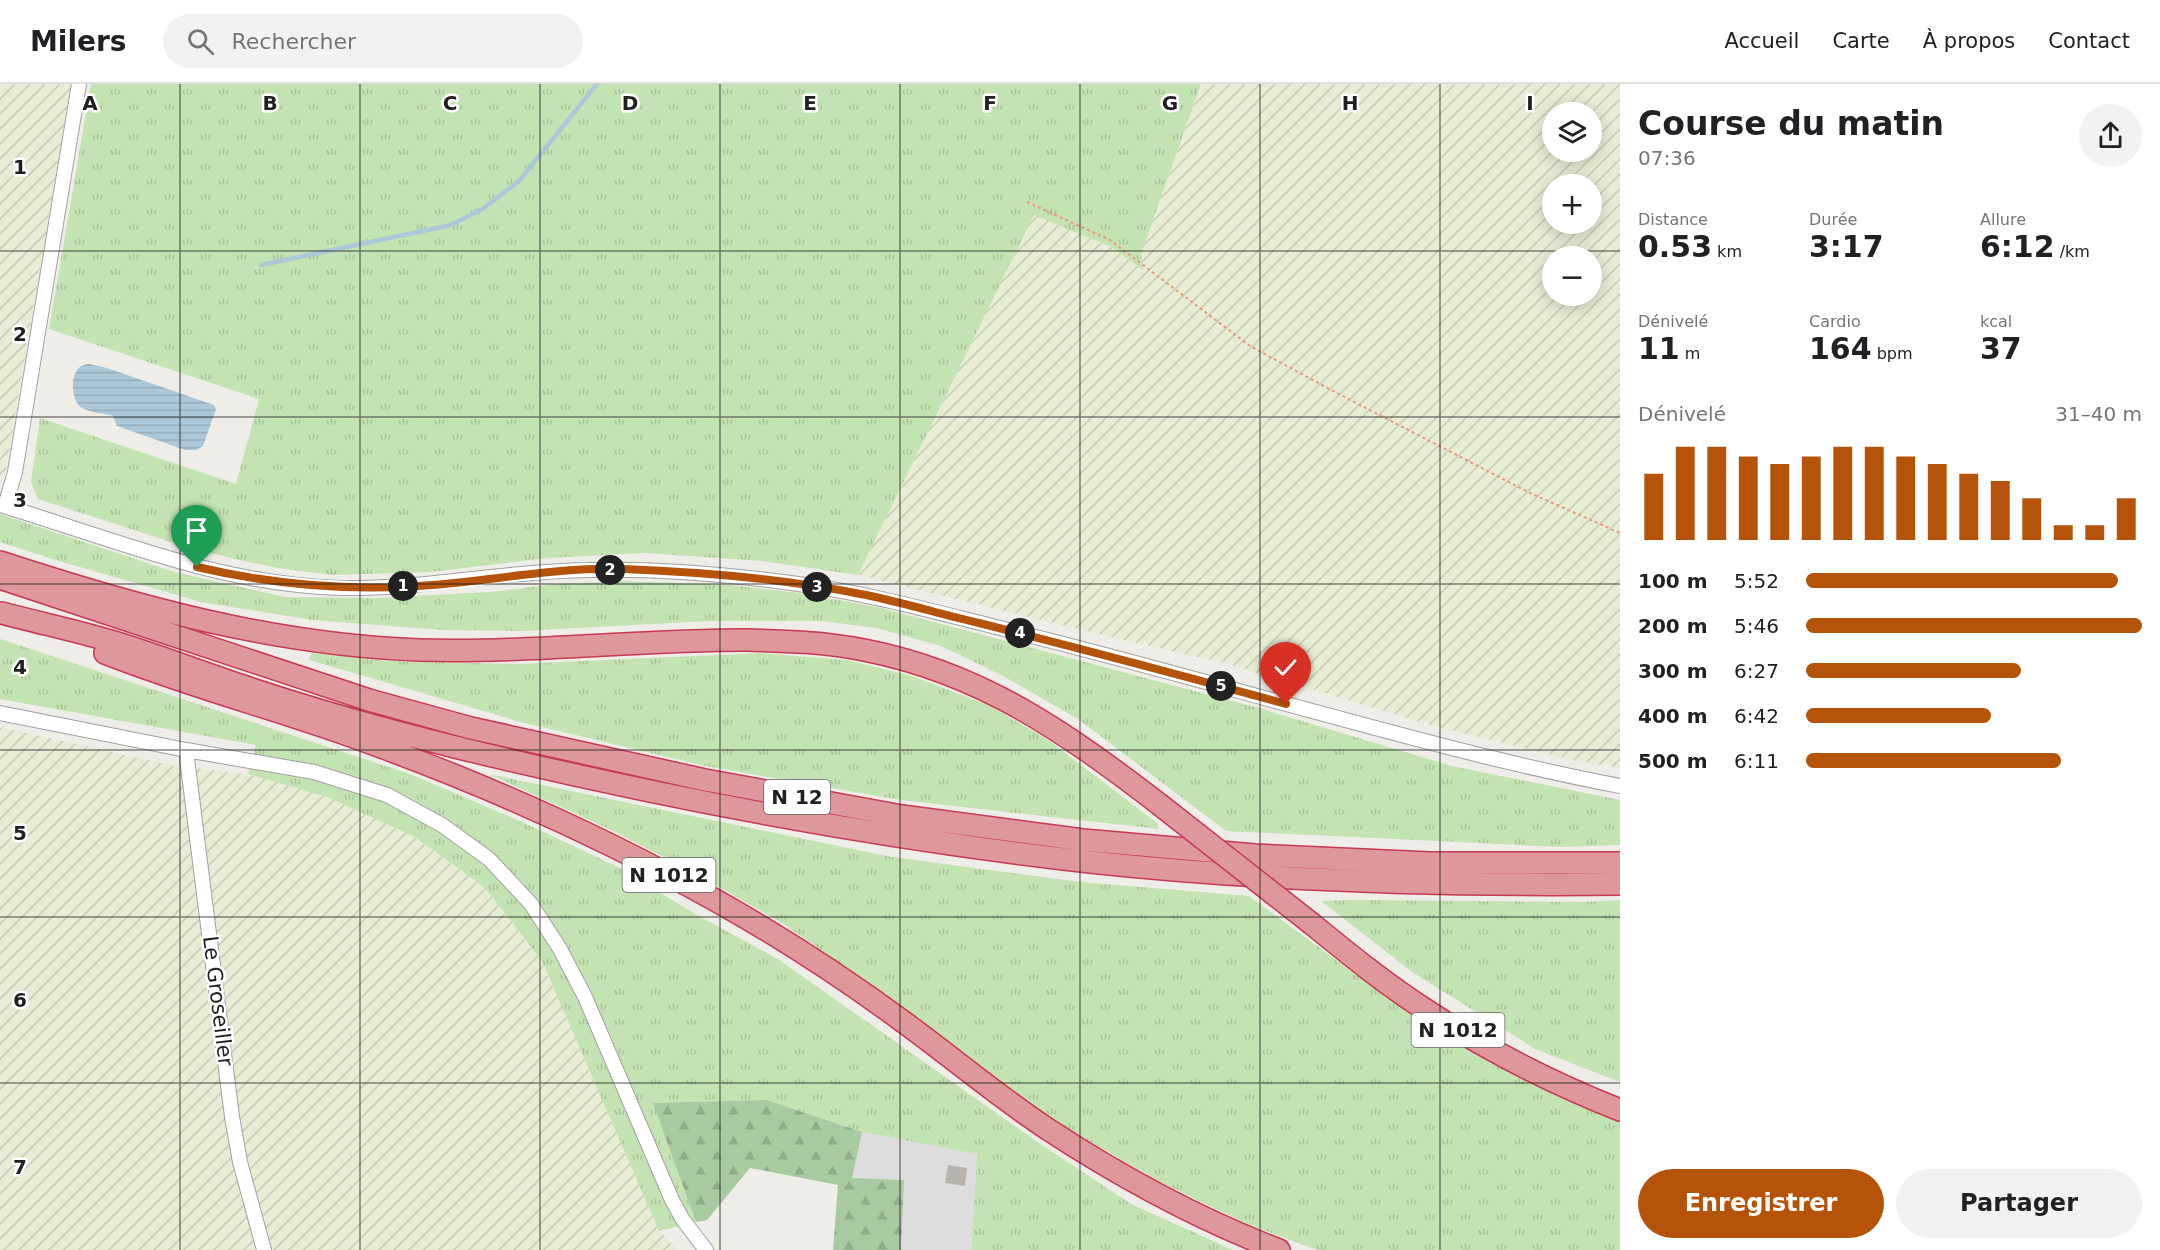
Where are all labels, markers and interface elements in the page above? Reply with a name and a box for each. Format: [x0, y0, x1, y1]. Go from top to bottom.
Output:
search box [163, 14, 583, 68]
text: Milers [30, 25, 127, 58]
icon: search [184, 25, 217, 58]
text: Rechercher [232, 29, 356, 54]
text: Accueil [1724, 29, 1799, 53]
text: Carte [1832, 29, 1890, 53]
text: À propos [1923, 29, 2015, 53]
text: Contact [2048, 29, 2130, 53]
text: A [82, 91, 98, 115]
text: B [262, 91, 278, 115]
text: C [443, 91, 457, 115]
text: D [622, 91, 638, 115]
text: E [803, 91, 817, 115]
text: F [983, 91, 997, 115]
text: G [1162, 91, 1178, 115]
text: H [1342, 91, 1358, 115]
text: I [1526, 91, 1534, 115]
map controls [1542, 102, 1602, 306]
button: layers [1542, 102, 1602, 162]
text: Course du matin [1638, 104, 1944, 143]
button: share [2079, 104, 2142, 167]
text: 07:36 [1638, 146, 1696, 170]
text: 1 [13, 155, 27, 179]
button: + [1542, 174, 1602, 234]
text: Distance [1638, 210, 1708, 229]
text: Durée [1809, 210, 1857, 229]
text: Allure [1980, 210, 2026, 229]
text: 0.53 [1638, 229, 1712, 264]
text: 3:17 [1809, 229, 1884, 264]
text: 6:12 [1980, 229, 2055, 264]
text: km [1712, 242, 1742, 261]
text: /km [2055, 242, 2090, 261]
button: − [1542, 246, 1602, 306]
text: Dénivelé [1638, 312, 1708, 331]
text: Cardio [1809, 312, 1861, 331]
text: kcal [1980, 312, 2012, 331]
text: 2 [13, 322, 27, 346]
text: 11 [1638, 331, 1680, 366]
text: 164 [1809, 331, 1872, 366]
text: 37 [1980, 331, 2022, 366]
text: m [1680, 344, 1700, 363]
text: bpm [1872, 344, 1913, 363]
text: Dénivelé [1638, 402, 1726, 426]
text: 31–40 m [2055, 402, 2142, 426]
text: 3 [13, 488, 27, 512]
pin [171, 505, 222, 567]
icon: arrive [180, 514, 213, 547]
pin: 2 [595, 555, 625, 585]
text: 2 [604, 560, 616, 579]
text: 100 m [1638, 569, 1708, 593]
text: 5:52 [1734, 569, 1779, 593]
pin: 1 [388, 571, 418, 601]
pin: 3 [802, 572, 832, 602]
text: 1 [397, 576, 409, 595]
text: 3 [811, 577, 823, 596]
text: 200 m [1638, 614, 1708, 638]
text: 5:46 [1734, 614, 1779, 638]
pin: 4 [1005, 618, 1035, 648]
text: 4 [1014, 623, 1026, 642]
pin [1260, 642, 1311, 704]
icon: check [1269, 651, 1302, 684]
text: 4 [13, 655, 27, 679]
text: 300 m [1638, 659, 1708, 683]
text: 6:27 [1734, 659, 1779, 683]
pin: 5 [1206, 671, 1236, 701]
text: 5 [1215, 676, 1227, 695]
text: 400 m [1638, 704, 1708, 728]
text: 6:42 [1734, 704, 1779, 728]
text: 500 m [1638, 749, 1708, 773]
text: 6:11 [1734, 749, 1779, 773]
road number: N 12 [764, 780, 830, 814]
text: 5 [13, 821, 27, 845]
road number: N 1012 [622, 858, 716, 892]
street label: Le Groseiller [198, 934, 238, 1068]
text: 6 [13, 988, 27, 1012]
road number: N 1012 [1412, 1013, 1504, 1047]
text: 7 [13, 1155, 27, 1179]
button: Enregistrer [1638, 1169, 1884, 1238]
button: Partager [1896, 1169, 2142, 1238]

